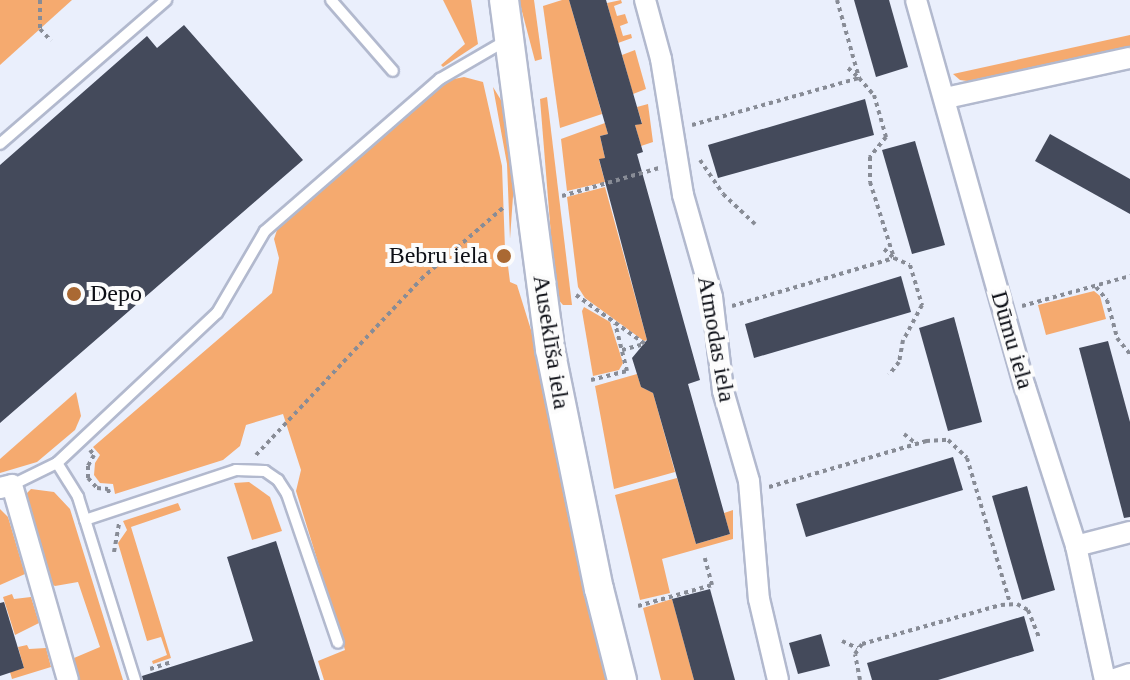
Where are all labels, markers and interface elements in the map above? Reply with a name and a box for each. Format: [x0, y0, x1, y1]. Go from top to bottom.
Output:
place label: Bebru iela [389, 242, 488, 270]
marker: Bebru iela [495, 247, 513, 265]
street label: Auseklīša iela [526, 273, 576, 411]
street label: Atmodas iela [691, 274, 741, 404]
place label: Depo [90, 280, 142, 308]
marker: Depo [65, 285, 83, 303]
street label: Dūmu iela [984, 288, 1040, 392]

